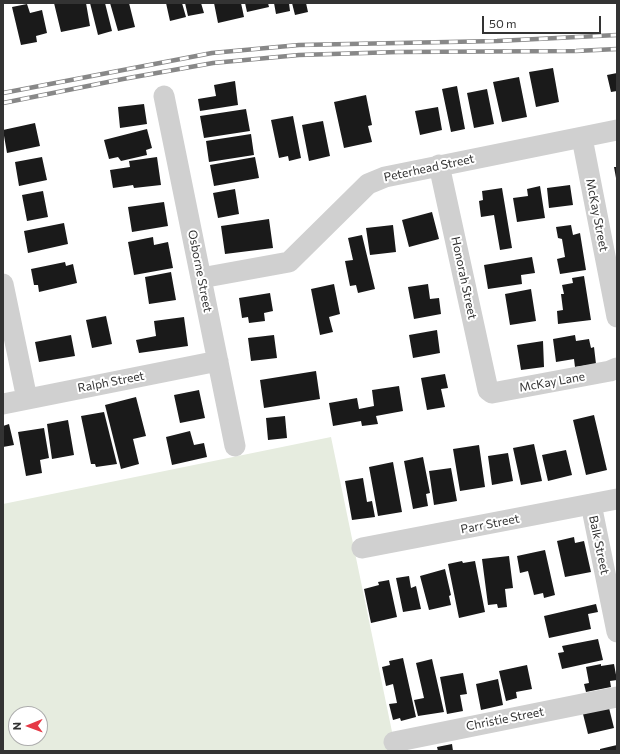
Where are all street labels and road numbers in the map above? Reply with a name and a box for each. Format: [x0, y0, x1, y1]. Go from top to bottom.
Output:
street label: Peterhead Street [382, 151, 476, 185]
street label: McKay Street [583, 177, 611, 253]
street label: Osborne Street [185, 229, 215, 313]
street label: Honorah Street [448, 235, 480, 321]
street label: Ralph Street [76, 368, 146, 396]
street label: McKay Lane [518, 369, 586, 395]
street label: Parr Street [459, 511, 521, 537]
street label: Balk Street [586, 514, 612, 576]
street label: Christie Street [465, 704, 545, 734]

